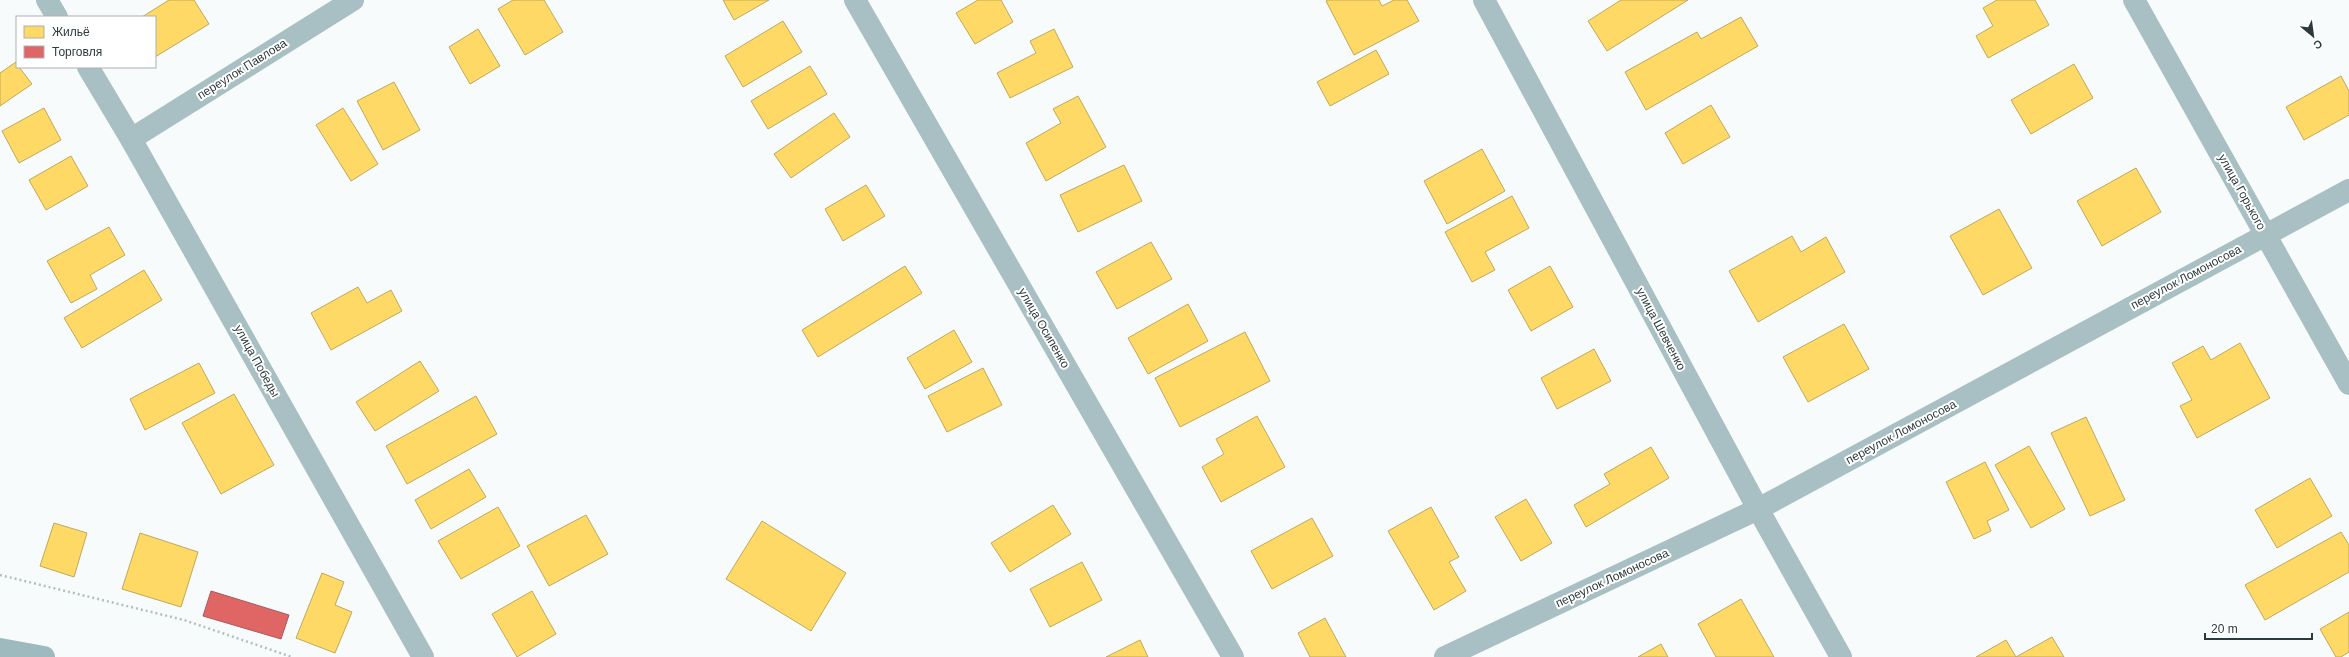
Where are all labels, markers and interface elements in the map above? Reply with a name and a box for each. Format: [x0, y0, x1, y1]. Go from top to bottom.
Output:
legend [16, 16, 156, 68]
north arrow [2293, 16, 2333, 56]
text: Жильё [52, 25, 90, 39]
street label: переулок Павлова [195, 36, 290, 102]
text: С [2311, 38, 2324, 52]
text: Торговля [52, 45, 102, 59]
street label: улица Горького [2215, 152, 2269, 233]
street label: переулок Ломоносова [2128, 242, 2244, 312]
street label: улица Осипенко [1015, 285, 1073, 371]
street label: улица Шевченко [1633, 285, 1689, 373]
street label: улица Победы [231, 322, 283, 400]
street label: переулок Ломоносова [1843, 397, 1959, 467]
street label: переулок Ломоносова [1553, 546, 1671, 610]
scale bar [2205, 615, 2312, 641]
text: 20 m [2211, 622, 2238, 636]

